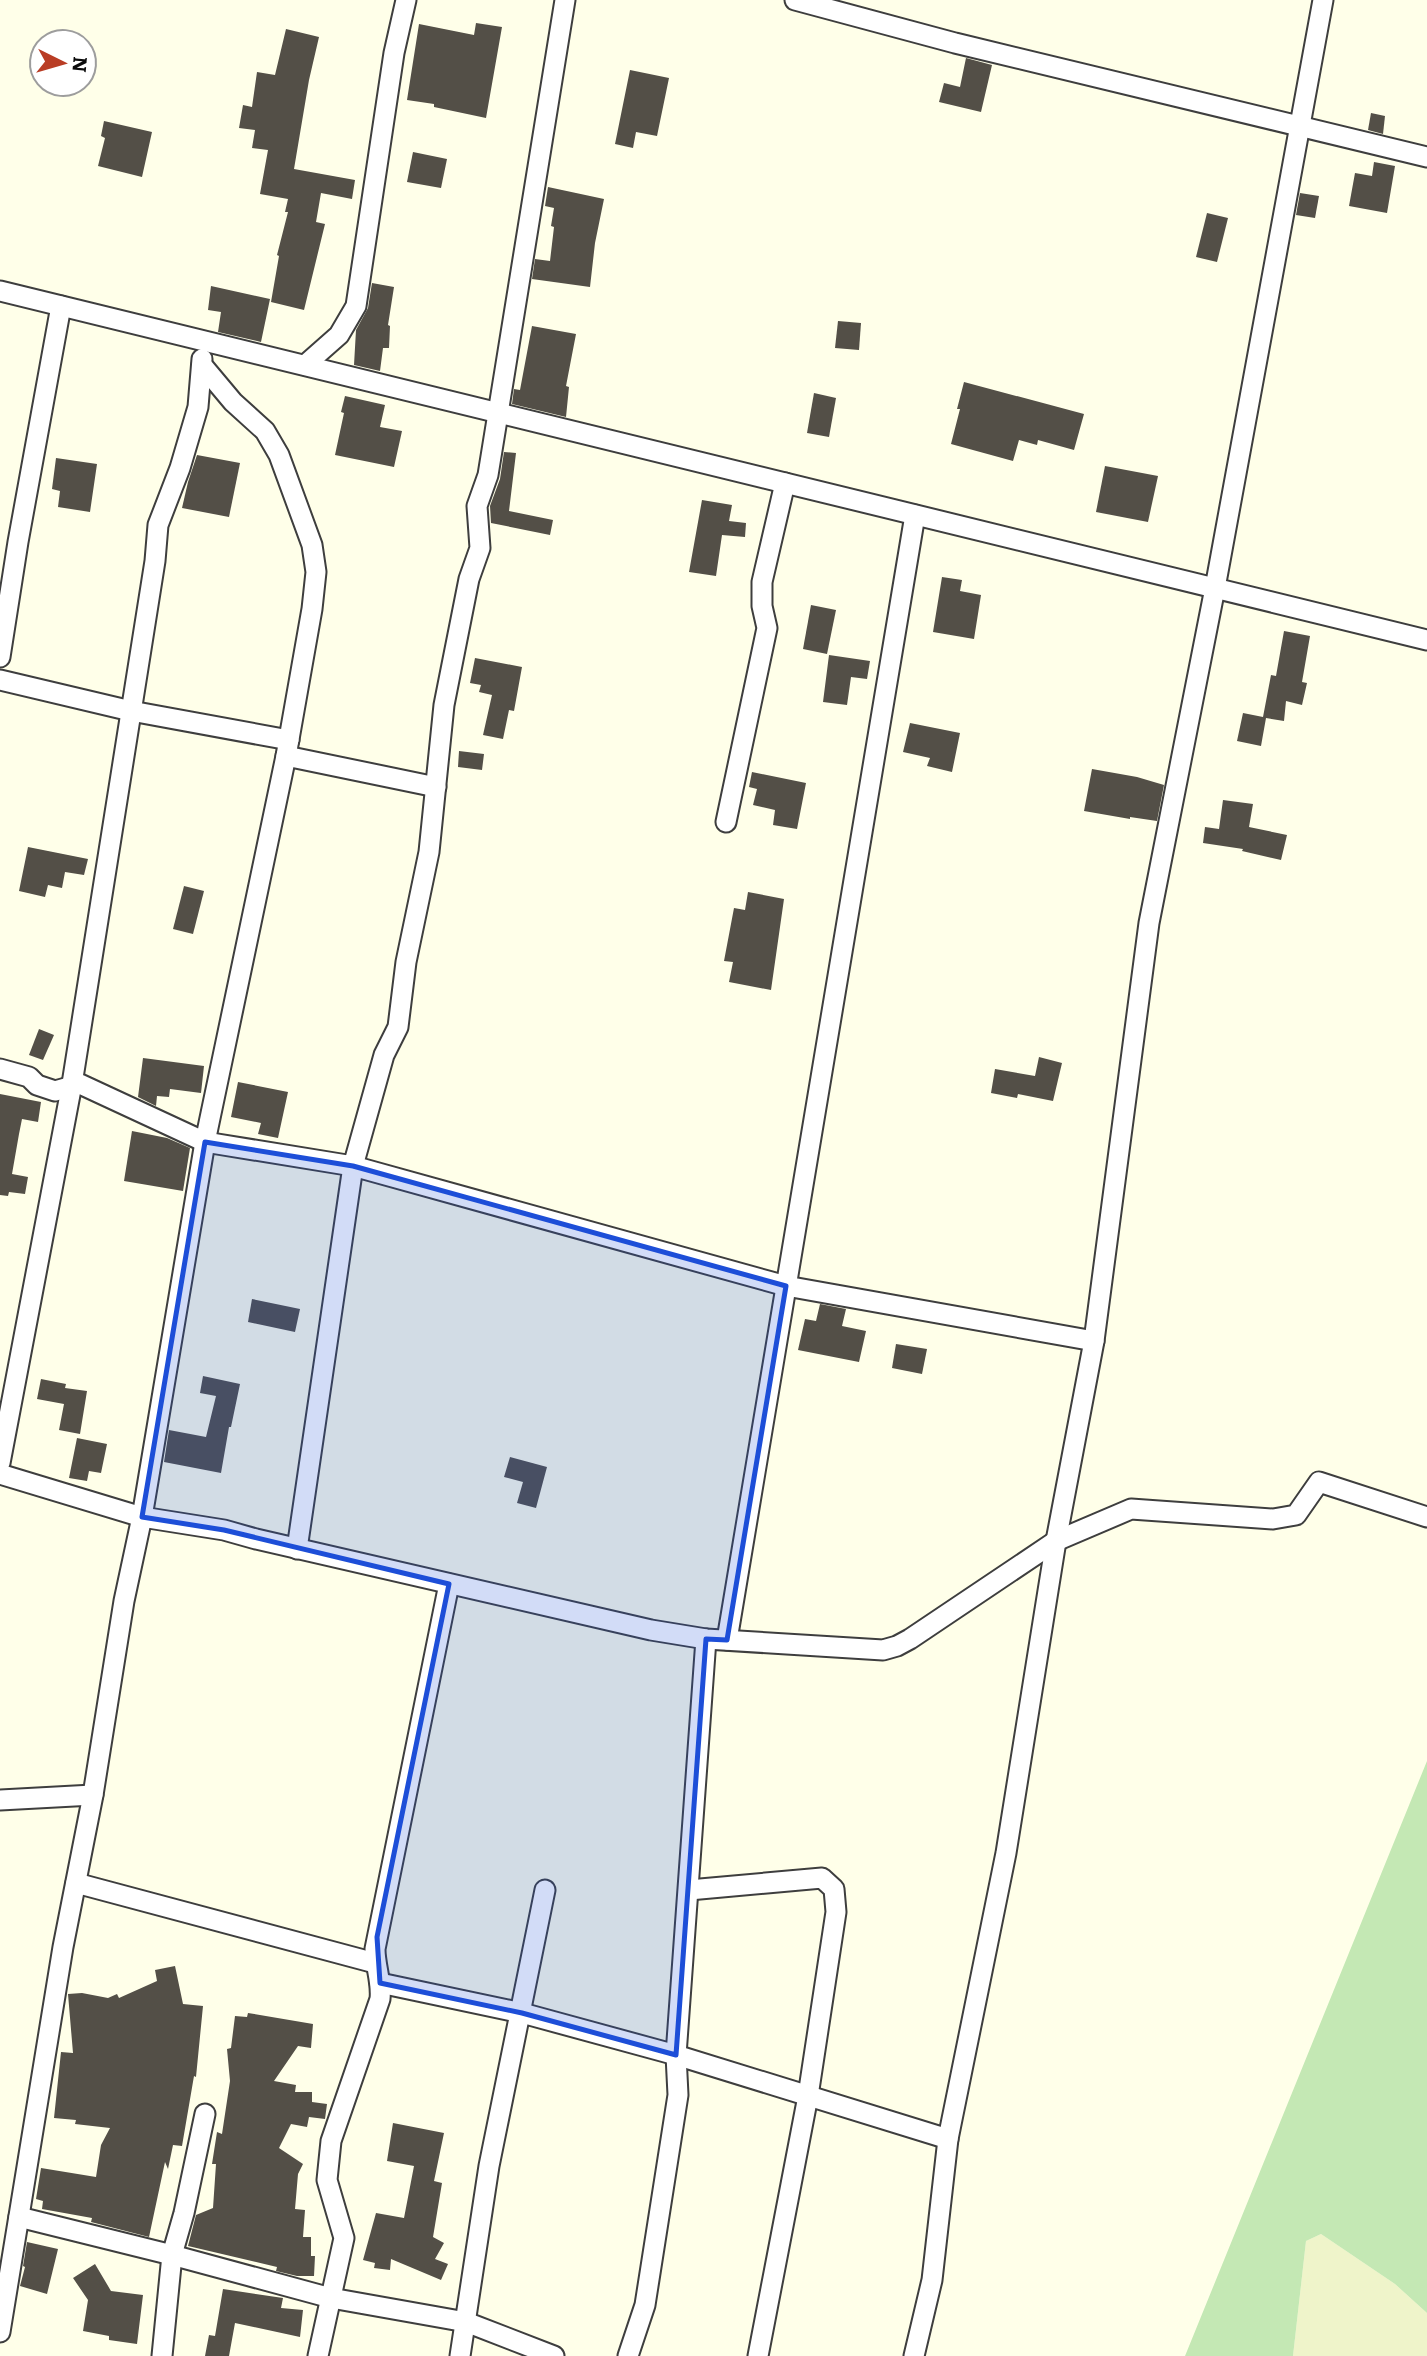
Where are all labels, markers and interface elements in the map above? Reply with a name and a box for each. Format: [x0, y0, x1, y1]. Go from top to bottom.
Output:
north arrow [28, 28, 98, 98]
text: N [66, 55, 96, 74]

